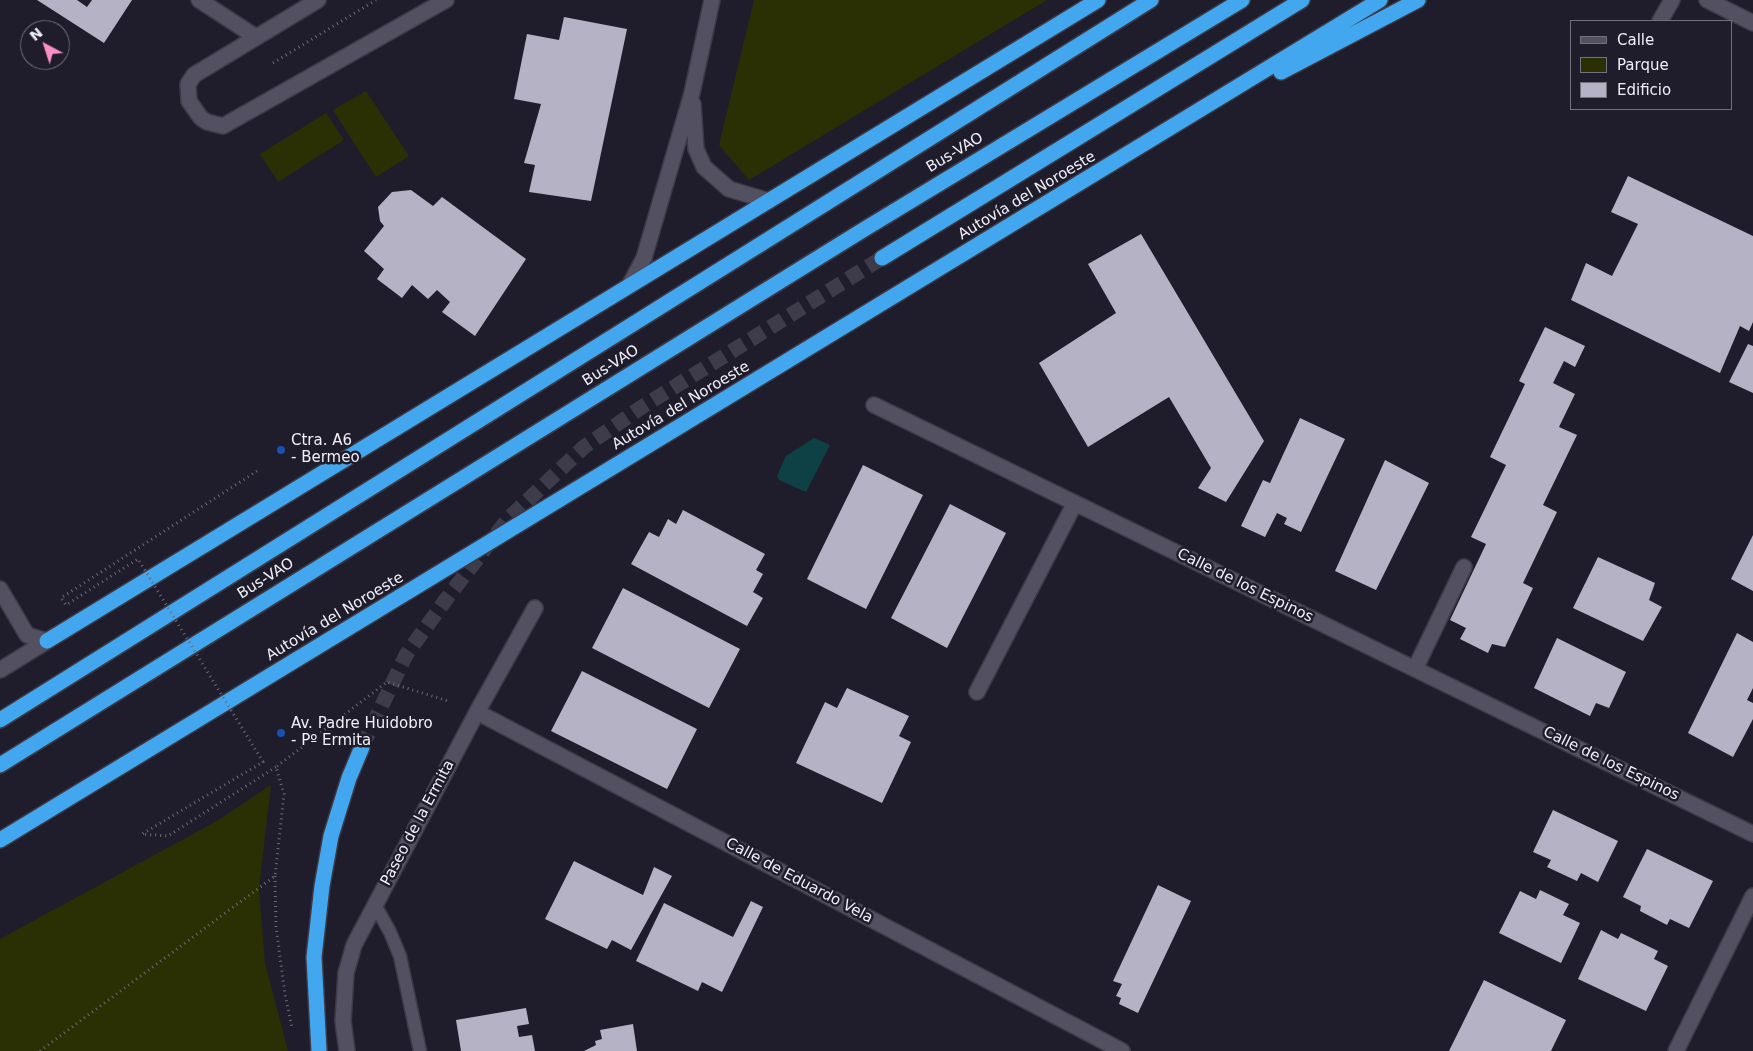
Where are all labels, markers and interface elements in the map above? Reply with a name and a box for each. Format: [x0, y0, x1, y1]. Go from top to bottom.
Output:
north arrow [20, 20, 70, 70]
legend [1570, 20, 1733, 110]
text: N [26, 24, 46, 44]
text: Calle [1617, 31, 1654, 49]
text: Parque [1617, 56, 1669, 74]
text: Edificio [1617, 81, 1671, 99]
street label: Bus-VAO [923, 129, 987, 177]
street label: Autovía del Noroeste [955, 148, 1099, 244]
street label: Bus-VAO [579, 342, 643, 390]
street label: Autovía del Noroeste [609, 358, 753, 454]
place label: Ctra. A6 - Bermeo [291, 432, 360, 467]
marker: Ctra. A6 - Bermeo [275, 444, 287, 456]
street label: Calle de los Espinos [1174, 545, 1316, 627]
street label: Bus-VAO [234, 555, 298, 603]
street label: Autovía del Noroeste [263, 569, 407, 665]
place label: Av. Padre Huidobro - Pº Ermita [291, 715, 433, 750]
street label: Calle de los Espinos [1540, 723, 1682, 805]
marker: Av. Padre Huidobro - Pº Ermita [275, 727, 287, 739]
street label: Paseo de la Ermita [377, 757, 459, 889]
street label: Calle de Eduardo Vela [722, 834, 876, 928]

